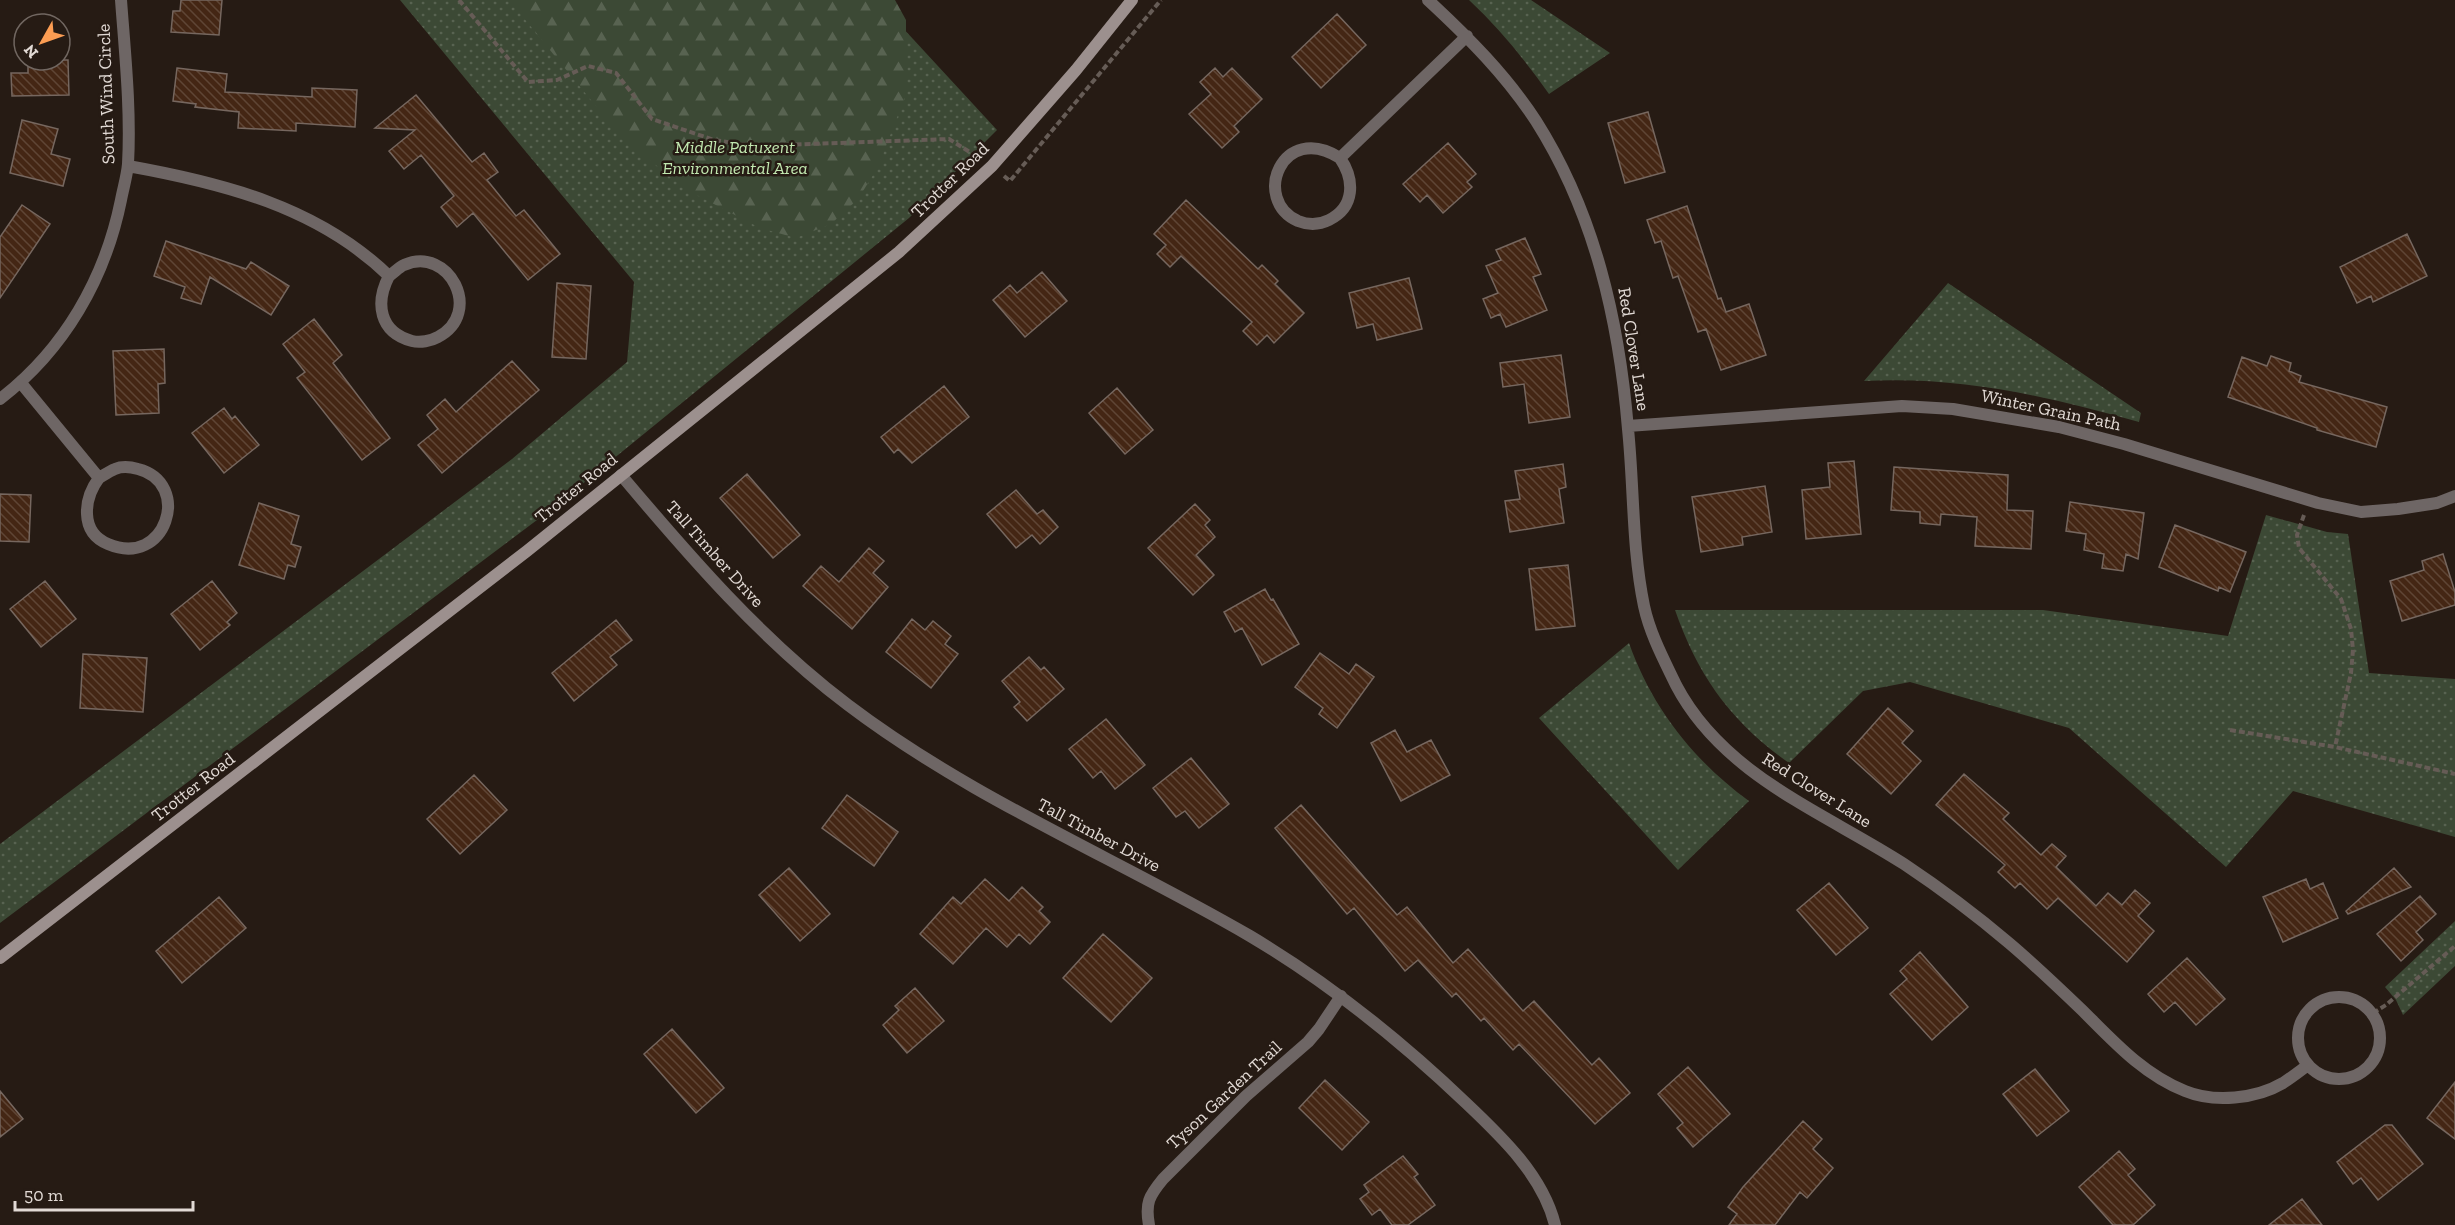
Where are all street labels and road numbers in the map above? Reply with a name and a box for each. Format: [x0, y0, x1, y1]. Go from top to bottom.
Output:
street label: South Wind Circle [93, 23, 119, 165]
street label: Trotter Road [907, 137, 994, 222]
street label: Red Clover Lane [1613, 286, 1655, 412]
street label: Winter Grain Path [1979, 384, 2123, 436]
street label: Trotter Road [530, 448, 622, 528]
street label: Tall Timber Drive [661, 496, 769, 612]
street label: Trotter Road [147, 748, 239, 826]
street label: Red Clover Lane [1758, 748, 1876, 832]
street label: Tall Timber Drive [1034, 793, 1164, 877]
street label: Tyson Garden Trail [1162, 1036, 1286, 1154]

